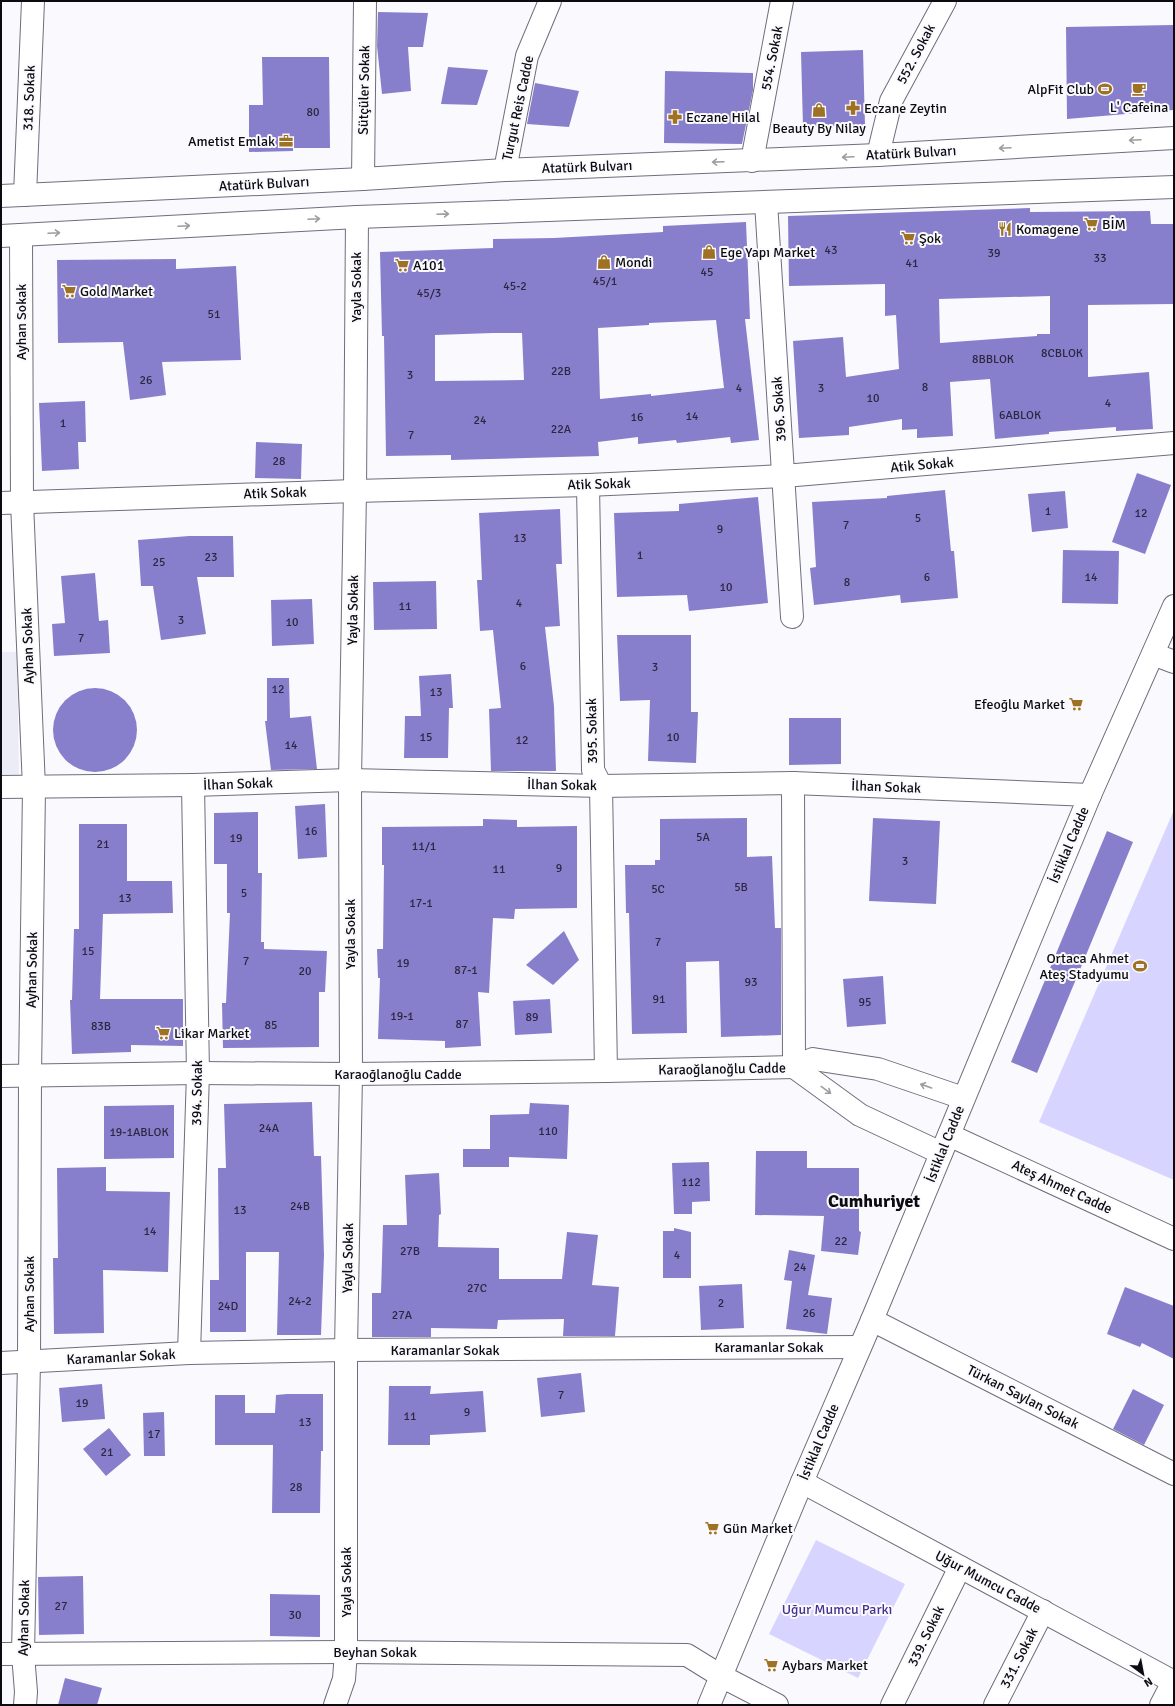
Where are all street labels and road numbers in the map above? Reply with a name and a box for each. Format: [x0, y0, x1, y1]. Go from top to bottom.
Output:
street label: 552. Sokak [893, 21, 939, 87]
street label: 554. Sokak [757, 24, 787, 92]
street label: Sütçüler Sokak [355, 45, 373, 135]
street label: Turgut Reis Cadde [499, 54, 537, 162]
street label: 318. Sokak [19, 65, 39, 131]
street label: Atatürk Bulvarı [865, 142, 957, 164]
street label: Atatürk Bulvarı [541, 157, 633, 177]
street label: Atatürk Bulvarı [218, 173, 310, 195]
street label: Yayla Sokak [348, 252, 365, 322]
street label: Ayhan Sokak [13, 284, 30, 360]
street label: 396. Sokak [768, 376, 790, 442]
street label: Atik Sokak [890, 454, 954, 476]
street label: Atik Sokak [567, 474, 631, 494]
street label: Atik Sokak [243, 483, 307, 503]
street label: Yayla Sokak [344, 575, 362, 645]
street label: Ayhan Sokak [18, 607, 38, 685]
street label: 395. Sokak [583, 698, 601, 764]
street label: İlhan Sokak [203, 774, 273, 794]
street label: İlhan Sokak [527, 776, 597, 794]
street label: İlhan Sokak [851, 777, 921, 797]
street label: İstiklal Cadde [1045, 804, 1093, 886]
street label: Yayla Sokak [342, 899, 359, 969]
street label: Ayhan Sokak [23, 932, 41, 1008]
street label: Karaoğlanoğlu Cadde [658, 1059, 786, 1079]
street label: 394. Sokak [188, 1060, 206, 1126]
street label: Karaoğlanoğlu Cadde [334, 1066, 462, 1083]
street label: İstiklal Cadde [922, 1103, 968, 1185]
street label: Ateş Ahmet Cadde [1009, 1156, 1115, 1218]
street label: Yayla Sokak [339, 1223, 357, 1293]
street label: Ayhan Sokak [21, 1256, 38, 1332]
street label: Karamanlar Sokak [714, 1339, 824, 1356]
street label: Karamanlar Sokak [390, 1342, 500, 1359]
street label: Karamanlar Sokak [66, 1346, 176, 1368]
street label: Türkan Saylan Sokak [964, 1361, 1082, 1433]
street label: İstiklal Cadde [795, 1401, 843, 1483]
street label: Yayla Sokak [338, 1547, 355, 1617]
street label: Uğur Mumcu Cadde [932, 1547, 1044, 1617]
street label: Ayhan Sokak [15, 1580, 33, 1656]
street label: 339. Sokak [904, 1603, 948, 1669]
street label: 331. Sokak [997, 1625, 1041, 1691]
street label: Beyhan Sokak [333, 1644, 417, 1661]

